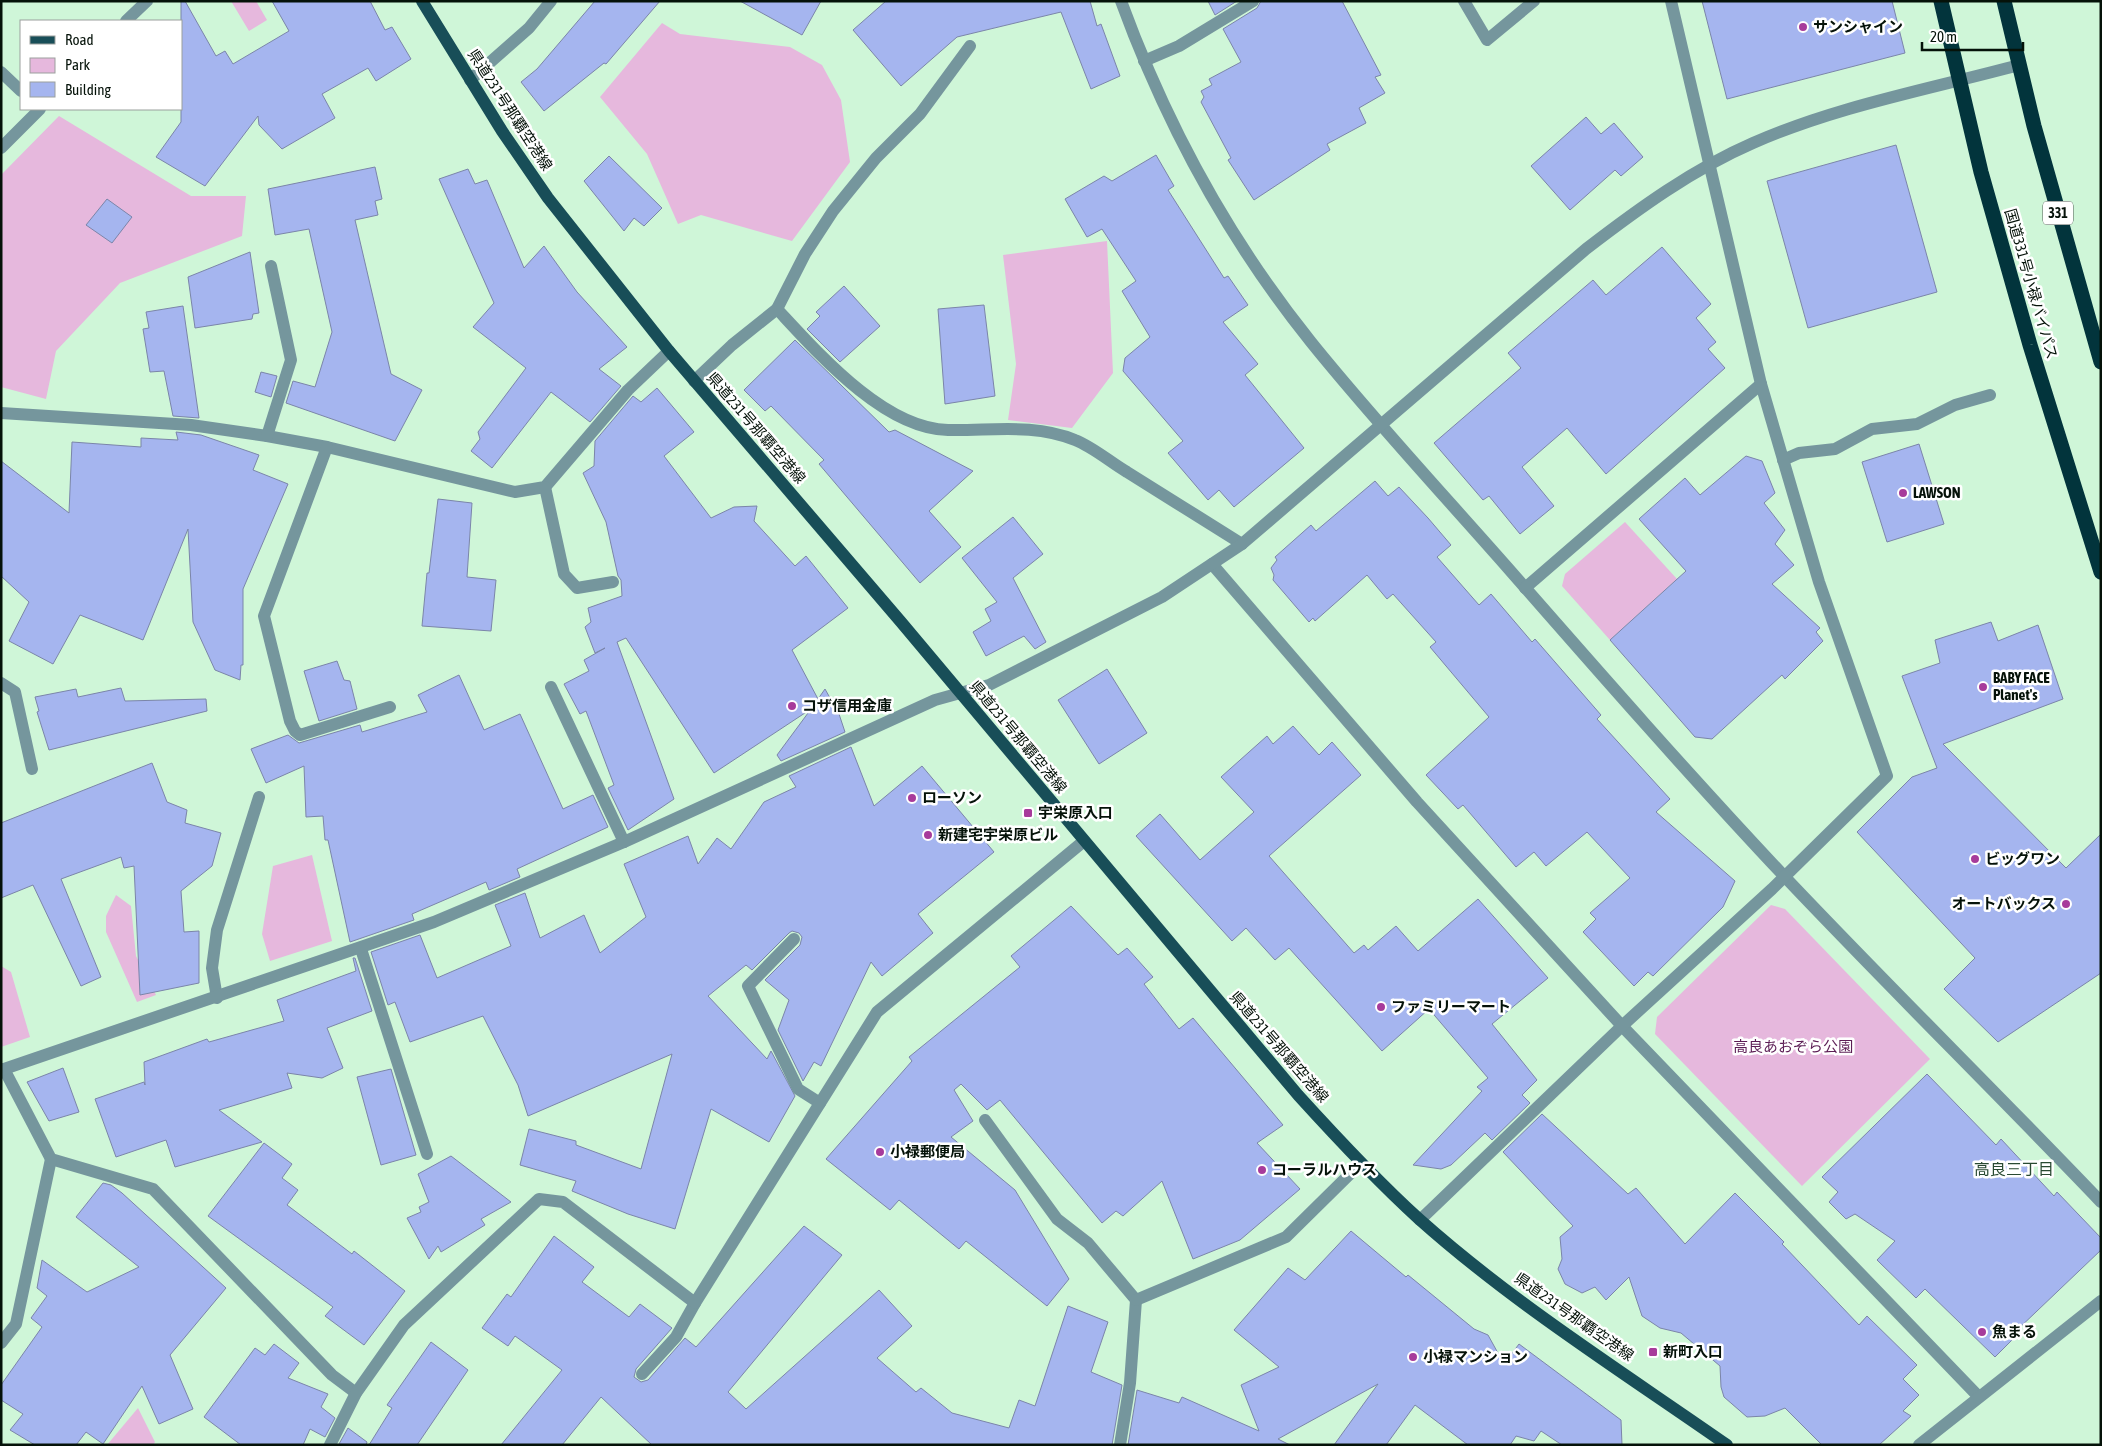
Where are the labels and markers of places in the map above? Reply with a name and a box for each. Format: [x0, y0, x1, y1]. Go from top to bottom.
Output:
place label: サンシャイン [1813, 18, 1903, 35]
marker: サンシャイン [1797, 21, 1809, 33]
place label: LAWSON [1913, 484, 1961, 501]
marker: LAWSON [1897, 487, 1909, 499]
place label: BABY FACE Planet's [1993, 669, 2050, 703]
marker: BABY FACE Planet's [1977, 681, 1989, 693]
place label: コザ信用金庫 [802, 697, 892, 714]
marker: コザ信用金庫 [786, 700, 798, 712]
place label: ローソン [922, 789, 982, 806]
marker: ローソン [906, 792, 918, 804]
place label: 宇栄原入口 [1038, 804, 1113, 821]
marker: 宇栄原入口 [1022, 807, 1034, 819]
place label: 新建宅宇栄原ビル [938, 826, 1058, 843]
marker: 新建宅宇栄原ビル [922, 829, 934, 841]
place label: ビッグワン [1985, 850, 2060, 867]
marker: ビッグワン [1969, 853, 1981, 865]
place label: オートバックス [1951, 895, 2056, 912]
marker: オートバックス [2060, 898, 2072, 910]
place label: ファミリーマート [1391, 998, 1511, 1015]
marker: ファミリーマート [1375, 1001, 1387, 1013]
place label: 小禄郵便局 [890, 1143, 965, 1160]
marker: 小禄郵便局 [874, 1146, 886, 1158]
place label: コーラルハウス [1272, 1161, 1377, 1178]
marker: コーラルハウス [1256, 1164, 1268, 1176]
place label: 魚まる [1992, 1323, 2037, 1340]
marker: 魚まる [1976, 1326, 1988, 1338]
place label: 新町入口 [1663, 1343, 1723, 1360]
marker: 新町入口 [1647, 1346, 1659, 1358]
place label: 小禄マンション [1423, 1348, 1528, 1365]
marker: 小禄マンション [1407, 1351, 1419, 1363]

